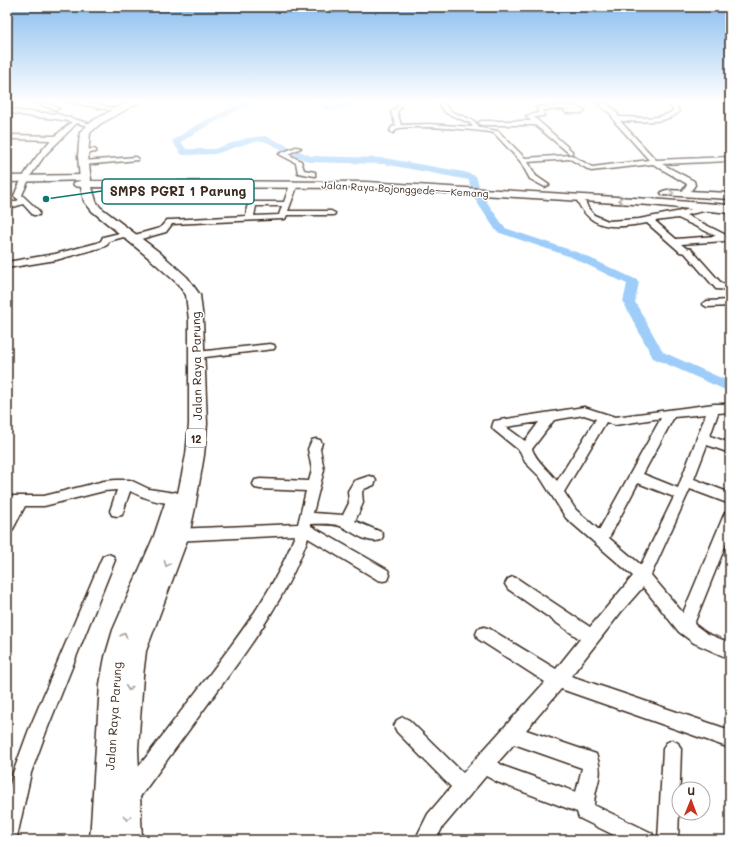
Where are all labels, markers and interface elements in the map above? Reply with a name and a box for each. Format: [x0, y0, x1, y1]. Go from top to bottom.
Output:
street label: Jalan Raya Bojonggede—Kemang [321, 178, 489, 200]
callout: SMPS PGRI 1 Parung [102, 179, 254, 204]
text: SMPS PGRI 1 Parung [110, 182, 246, 199]
one-way arrow [668, 188, 674, 197]
one-way arrow [618, 196, 624, 205]
street label: Jalan Raya Parung [187, 311, 205, 421]
road number: 12 [186, 429, 206, 447]
one-way arrow [164, 560, 172, 568]
one-way arrow [119, 631, 127, 638]
street label: Jalan Raya Parung [101, 661, 125, 771]
one-way arrow [125, 685, 134, 691]
north arrow [671, 781, 711, 821]
text: U [687, 783, 695, 798]
one-way arrow [123, 815, 131, 821]

